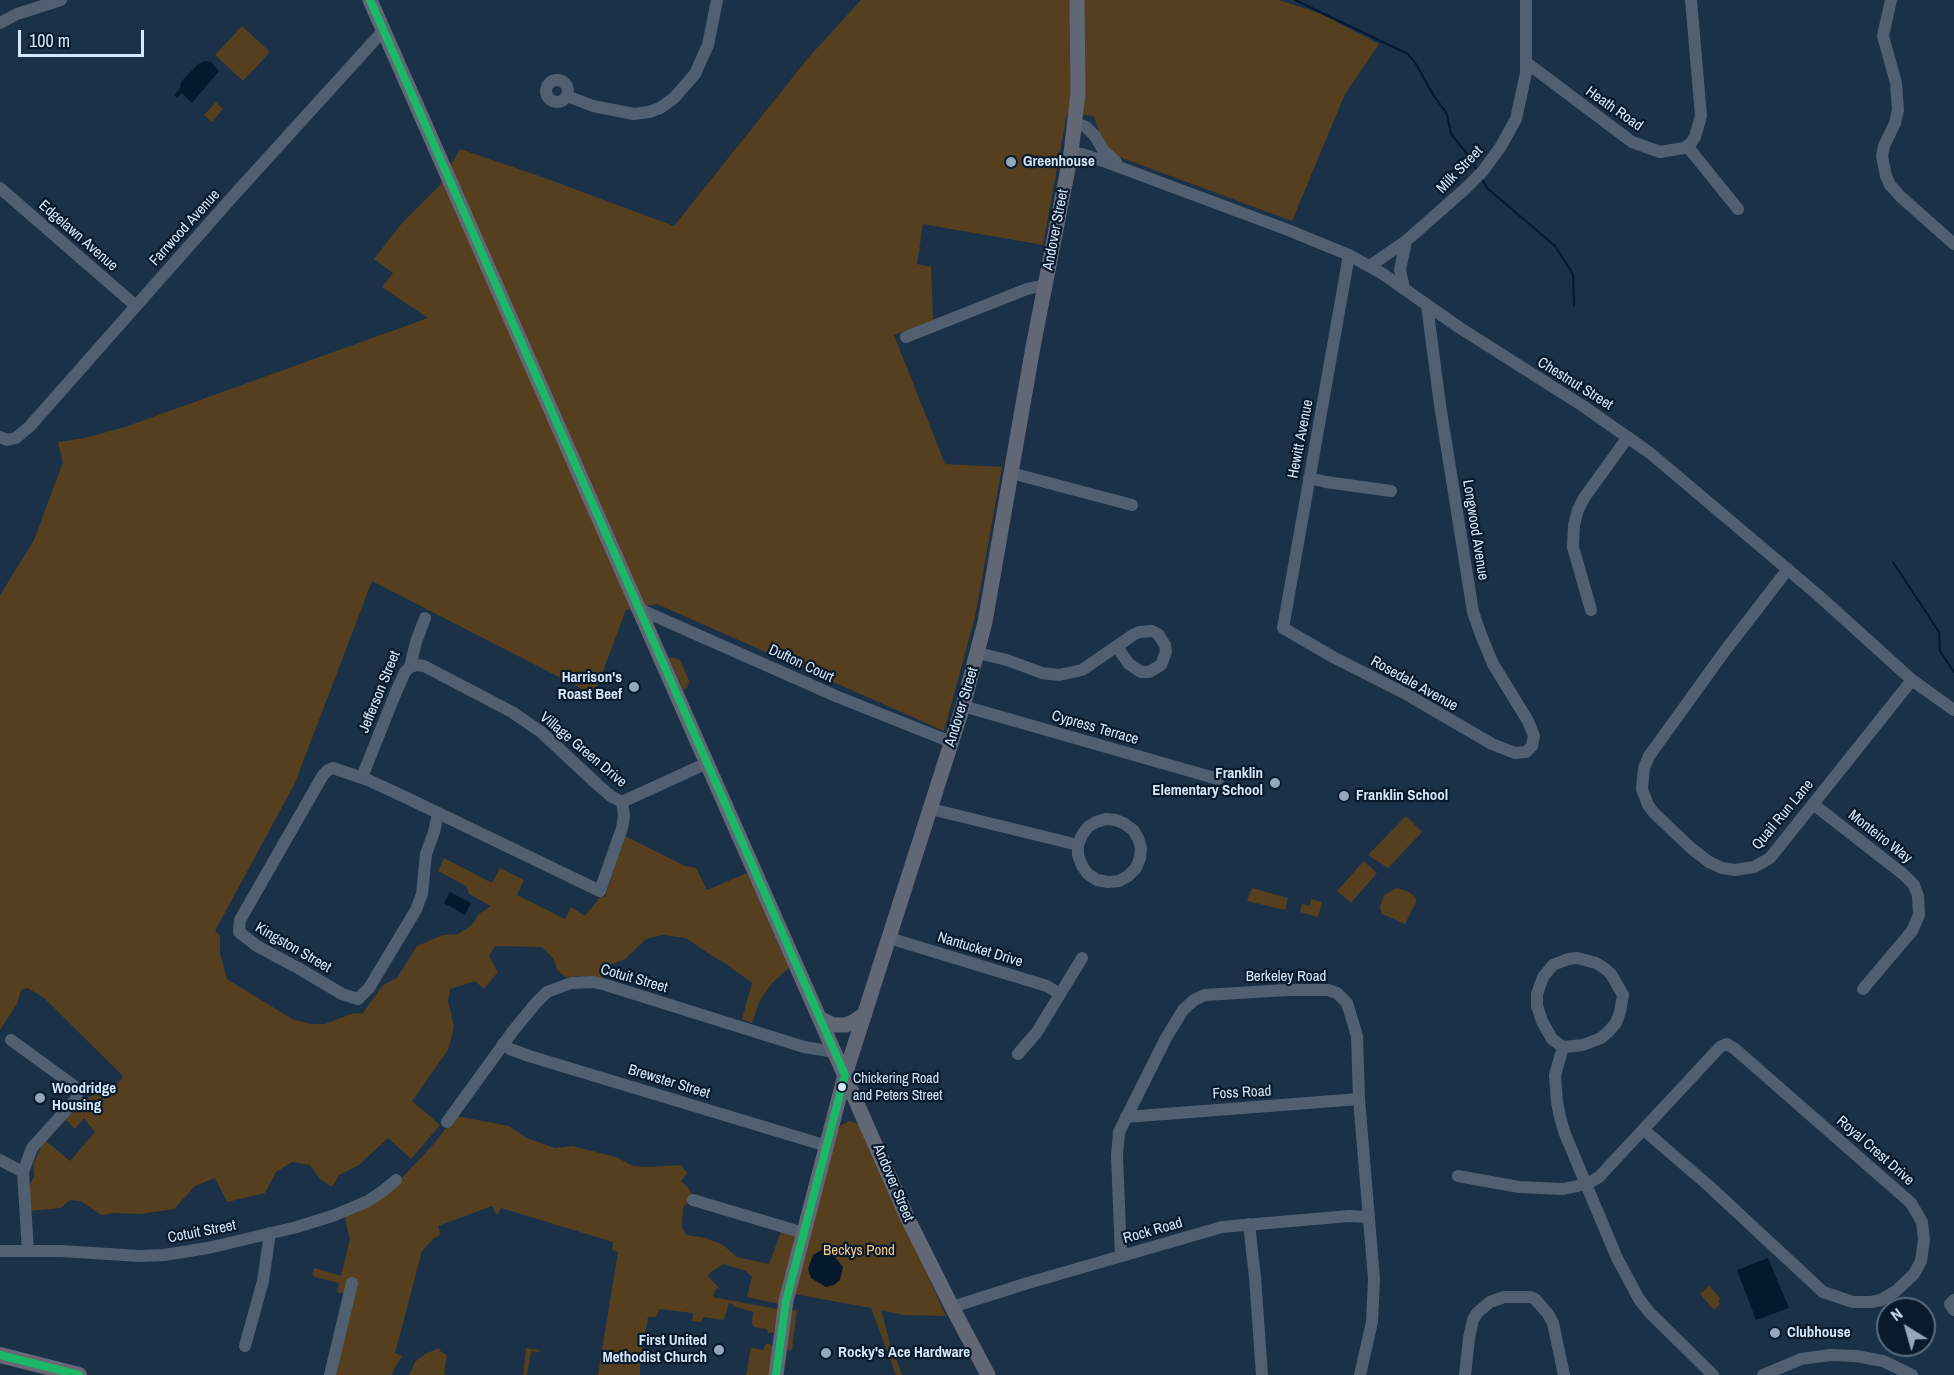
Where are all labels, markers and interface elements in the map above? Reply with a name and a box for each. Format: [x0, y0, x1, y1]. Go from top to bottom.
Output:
scale bar [21, 18, 147, 56]
text: 100 m [29, 28, 70, 53]
street label: Heath Road [1582, 83, 1646, 135]
street label: Milk Street [1433, 143, 1487, 197]
place label: Greenhouse [1023, 153, 1095, 171]
marker: Greenhouse [1004, 155, 1018, 169]
street label: Farrwood Avenue [146, 186, 224, 270]
street label: Andover Street [1039, 188, 1073, 272]
street label: Edgelawn Avenue [35, 197, 121, 275]
street label: Chestnut Street [1534, 354, 1616, 414]
street label: Hewitt Avenue [1285, 398, 1317, 480]
street label: Longwood Avenue [1458, 478, 1492, 582]
street label: Dufton Court [766, 641, 836, 687]
street label: Jefferson Street [355, 648, 405, 736]
street label: Rosedale Avenue [1367, 653, 1461, 715]
street label: Andover Street [941, 665, 983, 749]
place label: Harrison's Roast Beef [558, 669, 622, 704]
marker: Harrison's Roast Beef [627, 680, 641, 694]
street label: Cypress Terrace [1049, 707, 1141, 749]
street label: Village Green Drive [536, 708, 630, 792]
place label: Franklin Elementary School [1152, 765, 1263, 800]
marker: Franklin Elementary School [1268, 776, 1282, 790]
street label: Quail Run Lane [1748, 776, 1818, 854]
place label: Franklin School [1356, 787, 1448, 805]
marker: Franklin School [1337, 789, 1351, 803]
street label: Monteiro Way [1844, 806, 1916, 868]
street label: Kingston Street [252, 919, 334, 977]
street label: Nantucket Drive [935, 929, 1025, 971]
street label: Cotuit Street [598, 961, 670, 997]
street label: Berkeley Road [1246, 968, 1326, 986]
street label: Brewster Street [626, 1061, 712, 1103]
place label: Chickering Road and Peters Street [853, 1071, 942, 1104]
place label: Woodridge Housing [52, 1080, 116, 1115]
marker: Chickering Road and Peters Street [836, 1081, 848, 1093]
street label: Foss Road [1212, 1082, 1272, 1104]
marker: Woodridge Housing [33, 1091, 47, 1105]
street label: Royal Crest Drive [1832, 1112, 1918, 1190]
street label: Andover Street [869, 1142, 917, 1224]
street label: Rock Road [1121, 1214, 1185, 1248]
street label: Cotuit Street [166, 1217, 238, 1247]
park label: Beckys Pond [823, 1242, 895, 1260]
north arrow [1876, 1297, 1936, 1357]
text: N [1886, 1303, 1907, 1326]
place label: Clubhouse [1787, 1324, 1851, 1342]
marker: Clubhouse [1768, 1326, 1782, 1340]
place label: First United Methodist Church [602, 1332, 707, 1367]
marker: First United Methodist Church [712, 1343, 726, 1357]
place label: Rocky's Ace Hardware [838, 1344, 970, 1362]
marker: Rocky's Ace Hardware [819, 1346, 833, 1360]

